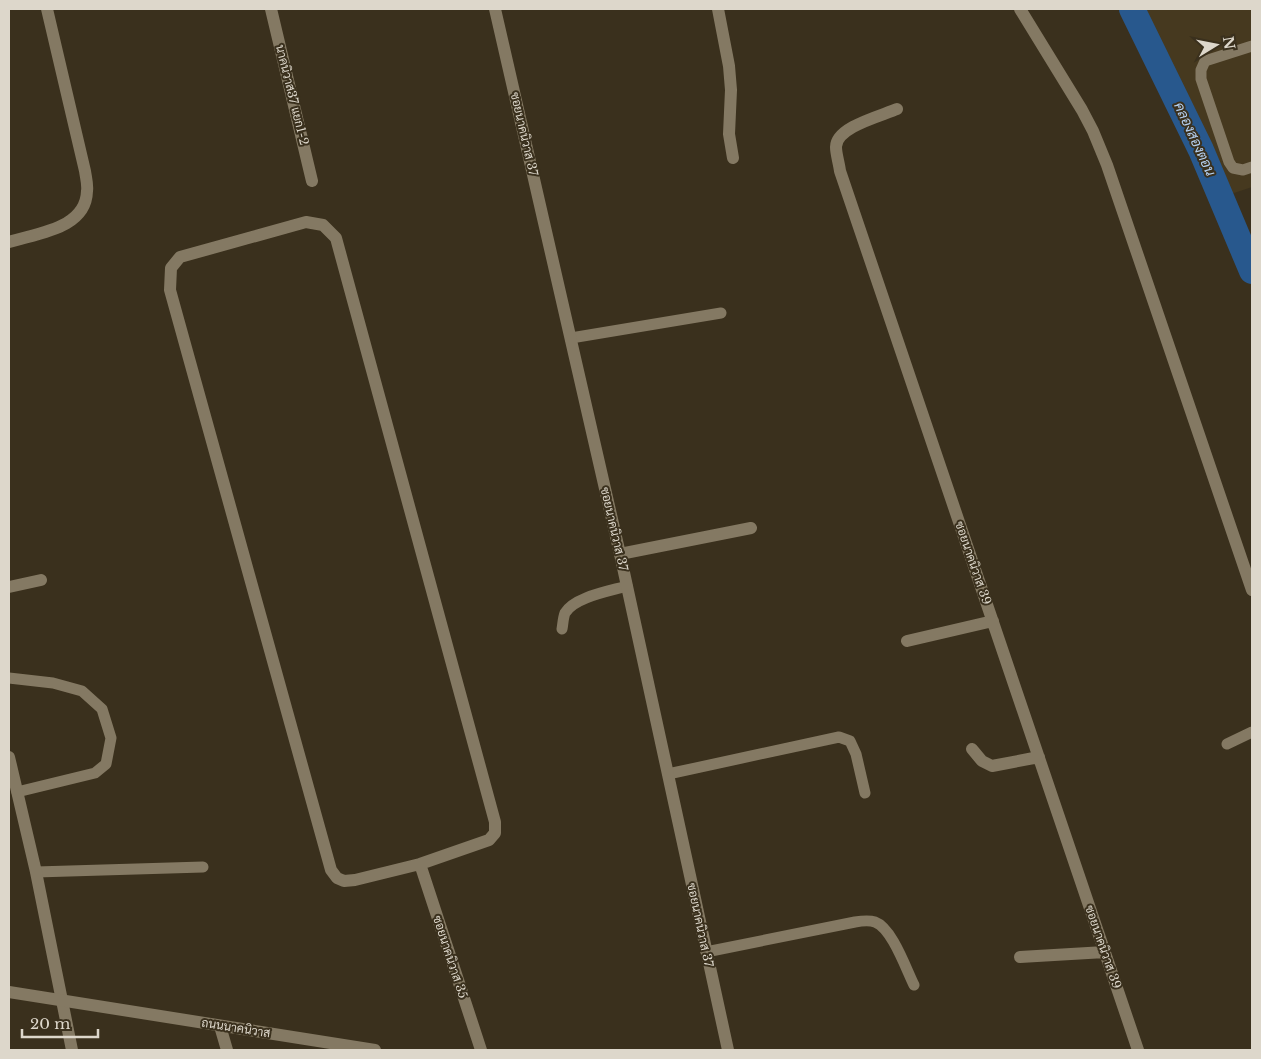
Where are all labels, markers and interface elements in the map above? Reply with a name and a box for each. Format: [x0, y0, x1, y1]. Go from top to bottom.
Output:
north arrow [1191, 20, 1241, 70]
text: N [1219, 35, 1239, 51]
street label: นาคนิวาส37 แยก1-2 [273, 43, 312, 147]
street label: ซอยนาคนิวาส 37 [508, 91, 542, 178]
water label: คลองสองตอน [1170, 99, 1220, 179]
street label: ซอยนาคนิวาส 37 [598, 486, 632, 573]
street label: ซอยนาคนิวาส 39 [952, 519, 995, 606]
street label: ซอยนาคนิวาส 37 [684, 882, 717, 969]
street label: ซอยนาคนิวาส 39 [1082, 903, 1125, 990]
street label: ซอยนาคนิวาส 35 [430, 914, 471, 1000]
scale bar [22, 1006, 99, 1038]
text: 20 m [30, 1014, 70, 1033]
street label: ถนนนาคนิวาส [201, 1015, 272, 1040]

